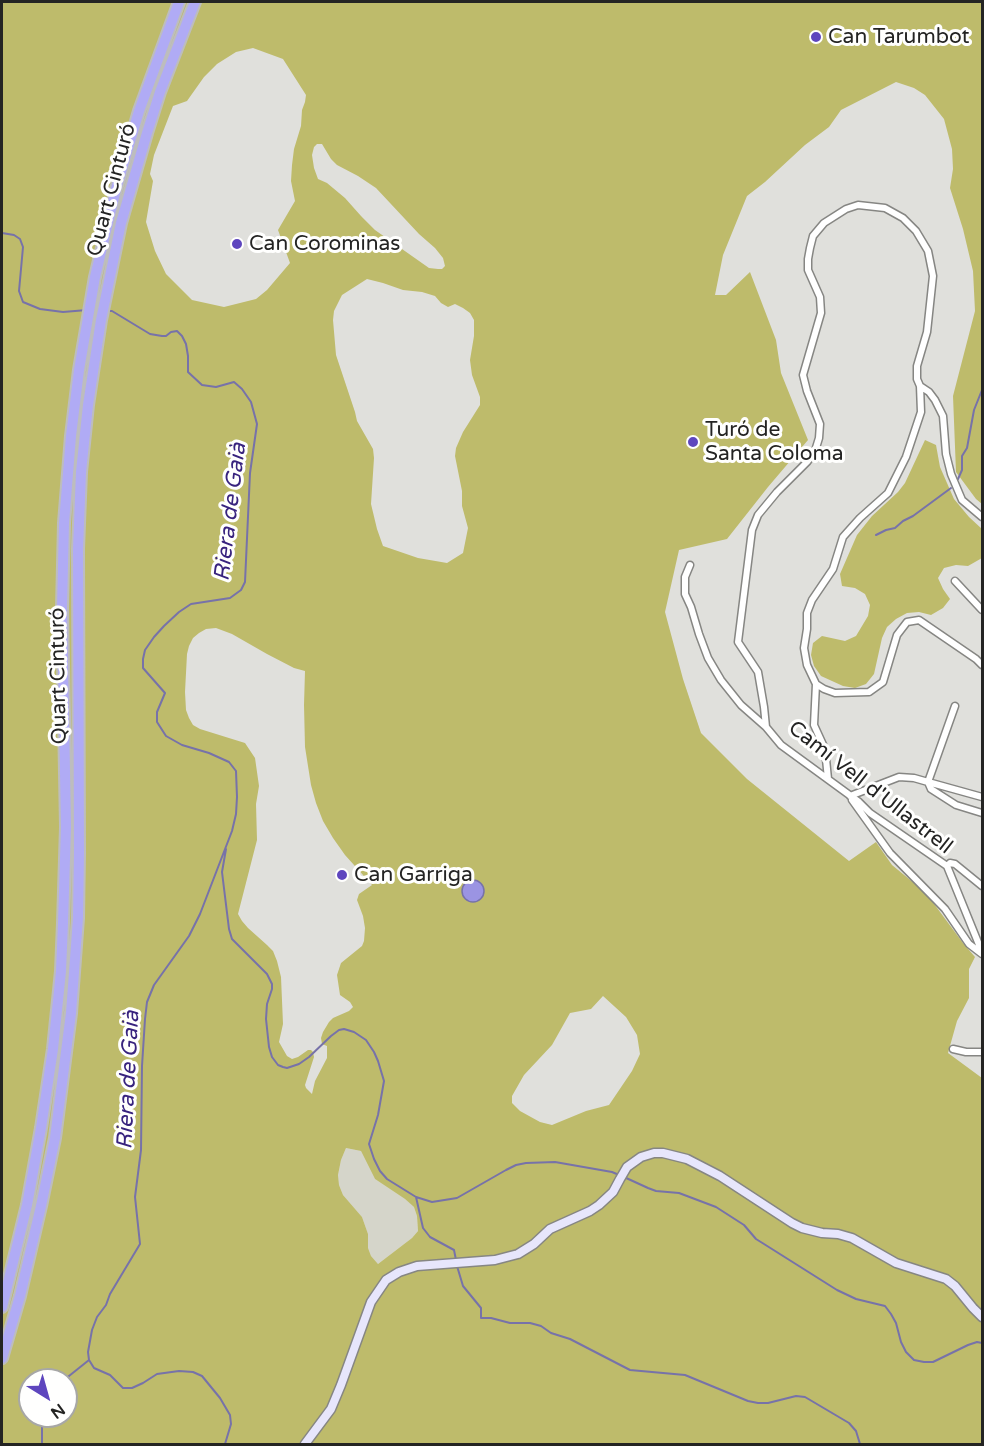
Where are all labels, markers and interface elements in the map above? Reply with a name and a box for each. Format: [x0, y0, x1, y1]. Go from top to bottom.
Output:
place label: Can Tarumbot [828, 24, 970, 50]
marker: Can Tarumbot [809, 30, 823, 44]
street label: Quart Cinturó [82, 121, 142, 259]
place label: Can Corominas [249, 231, 400, 257]
marker: Can Corominas [230, 237, 244, 251]
place label: Turó de Santa Coloma [705, 417, 844, 467]
marker: Turó de Santa Coloma [686, 435, 700, 449]
water label: Riera de Gaià [209, 441, 253, 583]
street label: Quart Cinturó [45, 607, 73, 745]
street label: Camí Vell d'Ullastrell [783, 716, 957, 860]
place label: Can Garriga [354, 862, 473, 888]
marker: Can Garriga [335, 868, 349, 882]
water label: Riera de Gaià [112, 1010, 146, 1150]
north arrow [18, 1368, 78, 1428]
text: N [46, 1399, 69, 1423]

